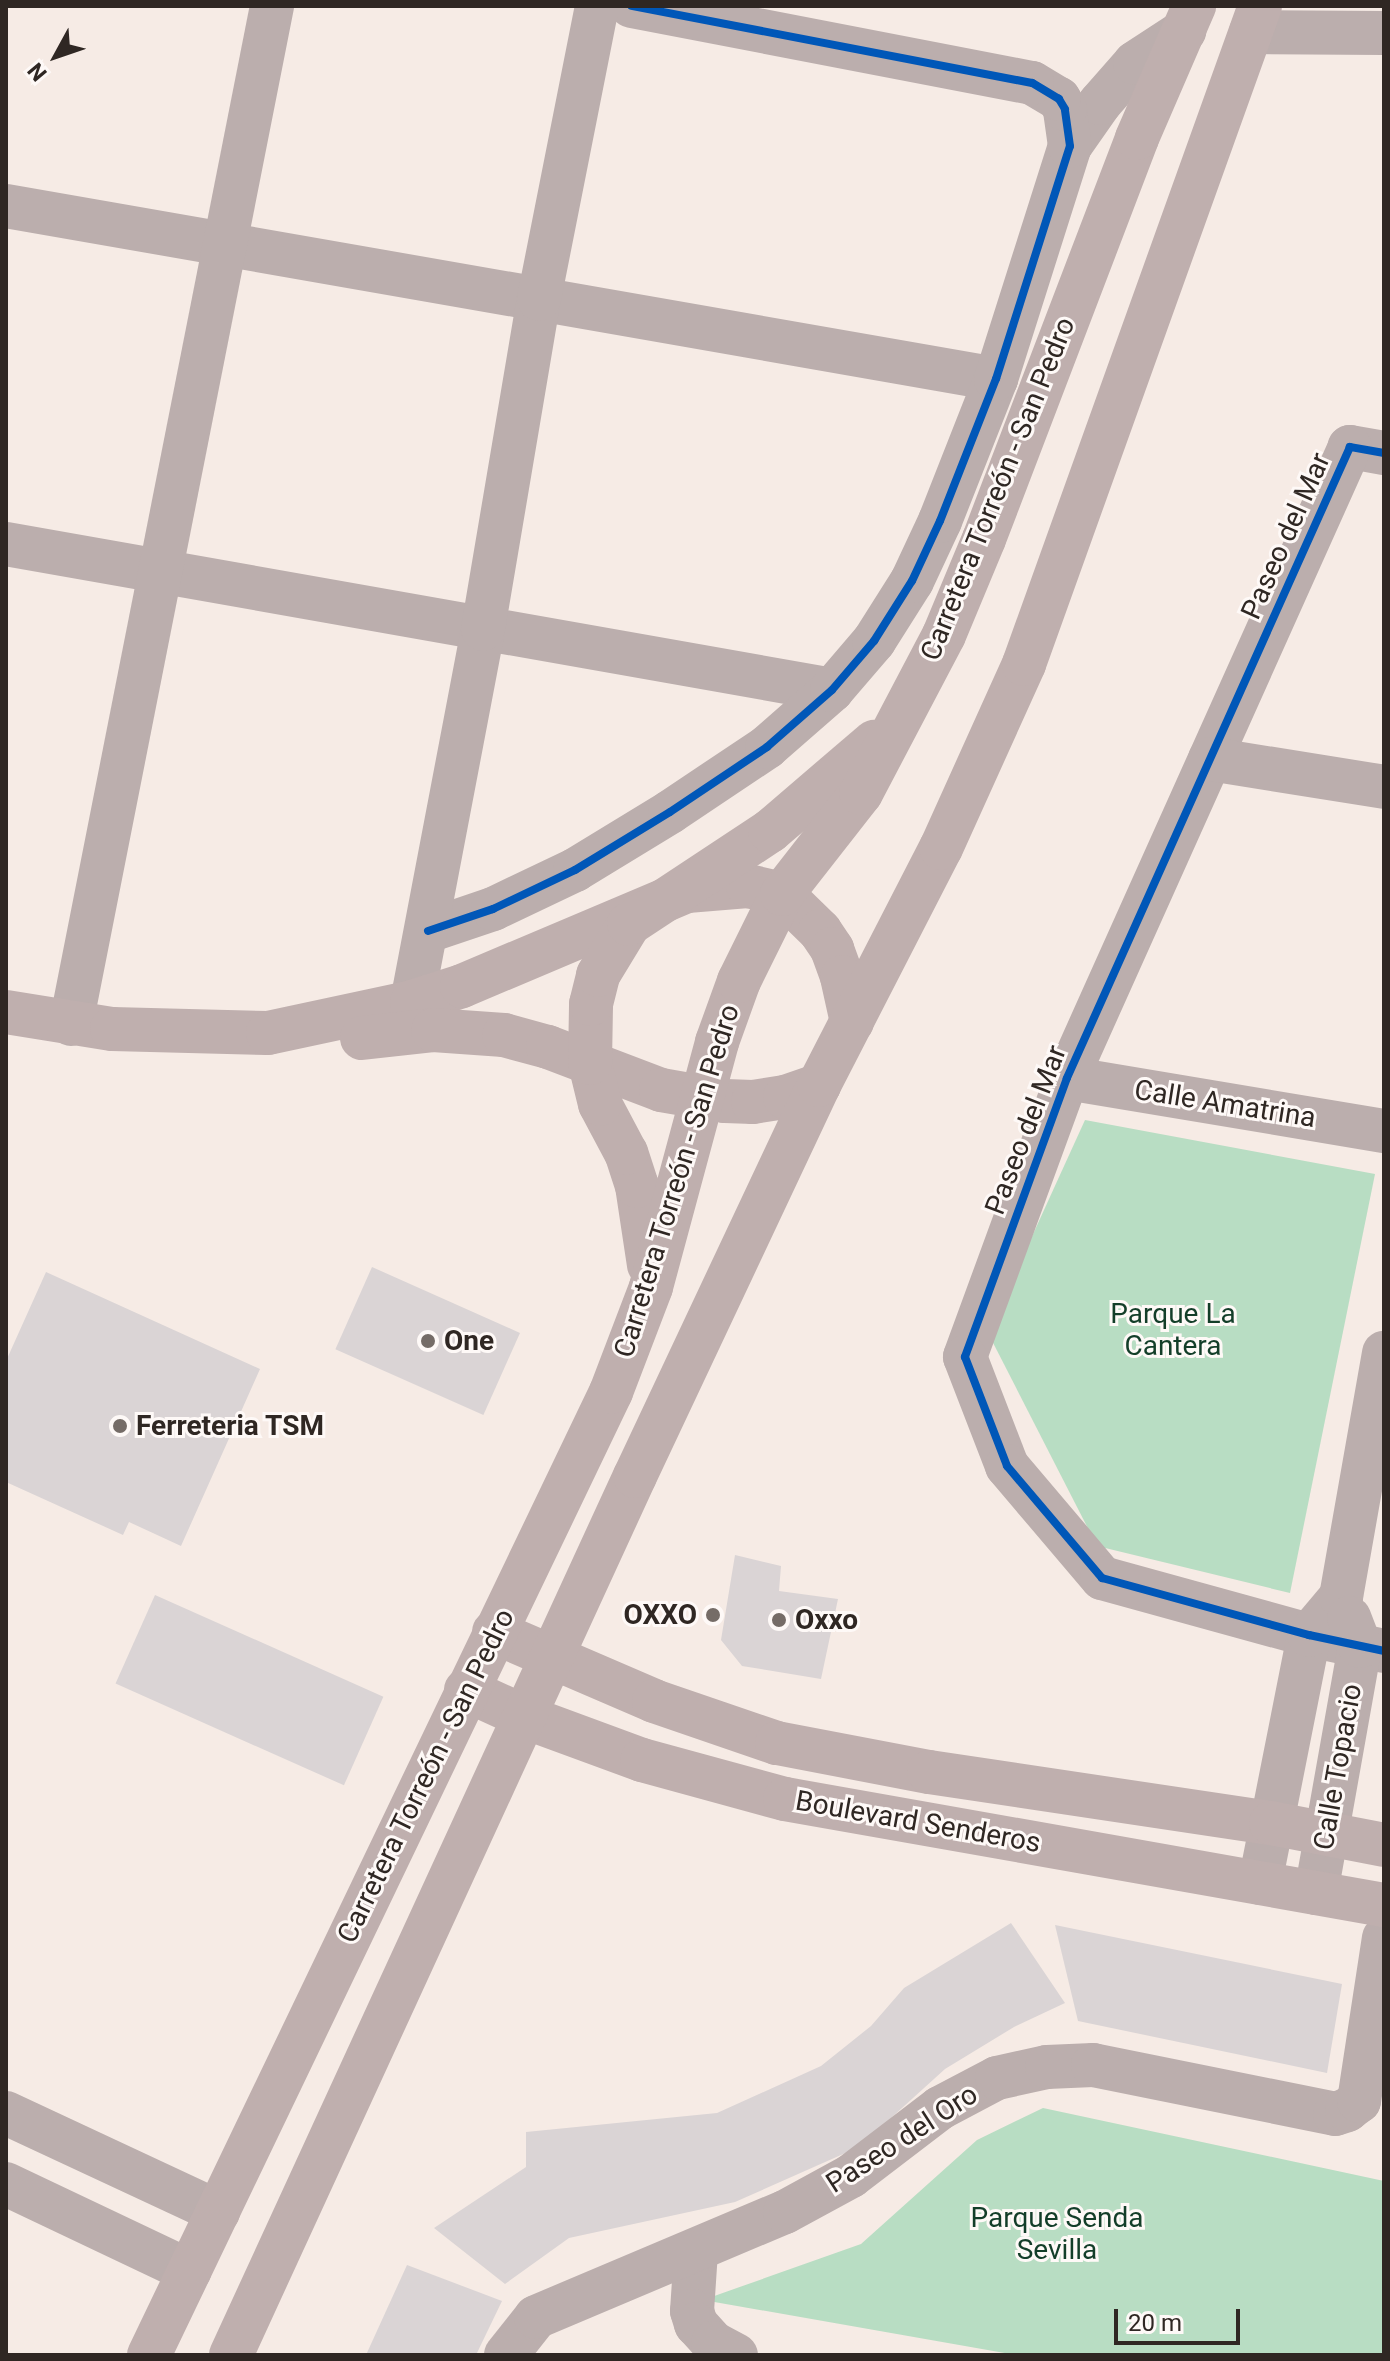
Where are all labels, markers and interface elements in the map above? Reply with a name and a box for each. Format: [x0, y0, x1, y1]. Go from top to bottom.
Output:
north arrow [16, 16, 96, 96]
text: N [23, 58, 52, 86]
street label: Carretera Torreón - San Pedro [914, 312, 1082, 666]
street label: Paseo del Mar [1234, 448, 1338, 624]
street label: Carretera Torreón - San Pedro [607, 1000, 747, 1362]
street label: Paseo del Mar [978, 1041, 1074, 1219]
street label: Calle Amatrina [1132, 1073, 1318, 1135]
park label: Parque La Cantera [1110, 1297, 1236, 1363]
place label: One [444, 1324, 494, 1358]
marker: One [419, 1332, 437, 1350]
place label: Ferreteria TSM [136, 1409, 325, 1443]
marker: Ferreteria TSM [111, 1417, 129, 1435]
place label: OXXO [623, 1598, 697, 1632]
street label: Carretera Torreón - San Pedro [330, 1603, 522, 1949]
place label: Oxxo [795, 1603, 858, 1637]
marker: OXXO [704, 1606, 722, 1624]
marker: Oxxo [770, 1611, 788, 1629]
street label: Calle Topacio [1307, 1681, 1369, 1853]
street label: Boulevard Senderos [793, 1784, 1043, 1860]
street label: Paseo del Oro [820, 2078, 984, 2200]
park label: Parque Senda Sevilla [970, 2201, 1144, 2267]
scale bar [1118, 2293, 1244, 2343]
text: 20 m [1128, 2309, 1182, 2337]

